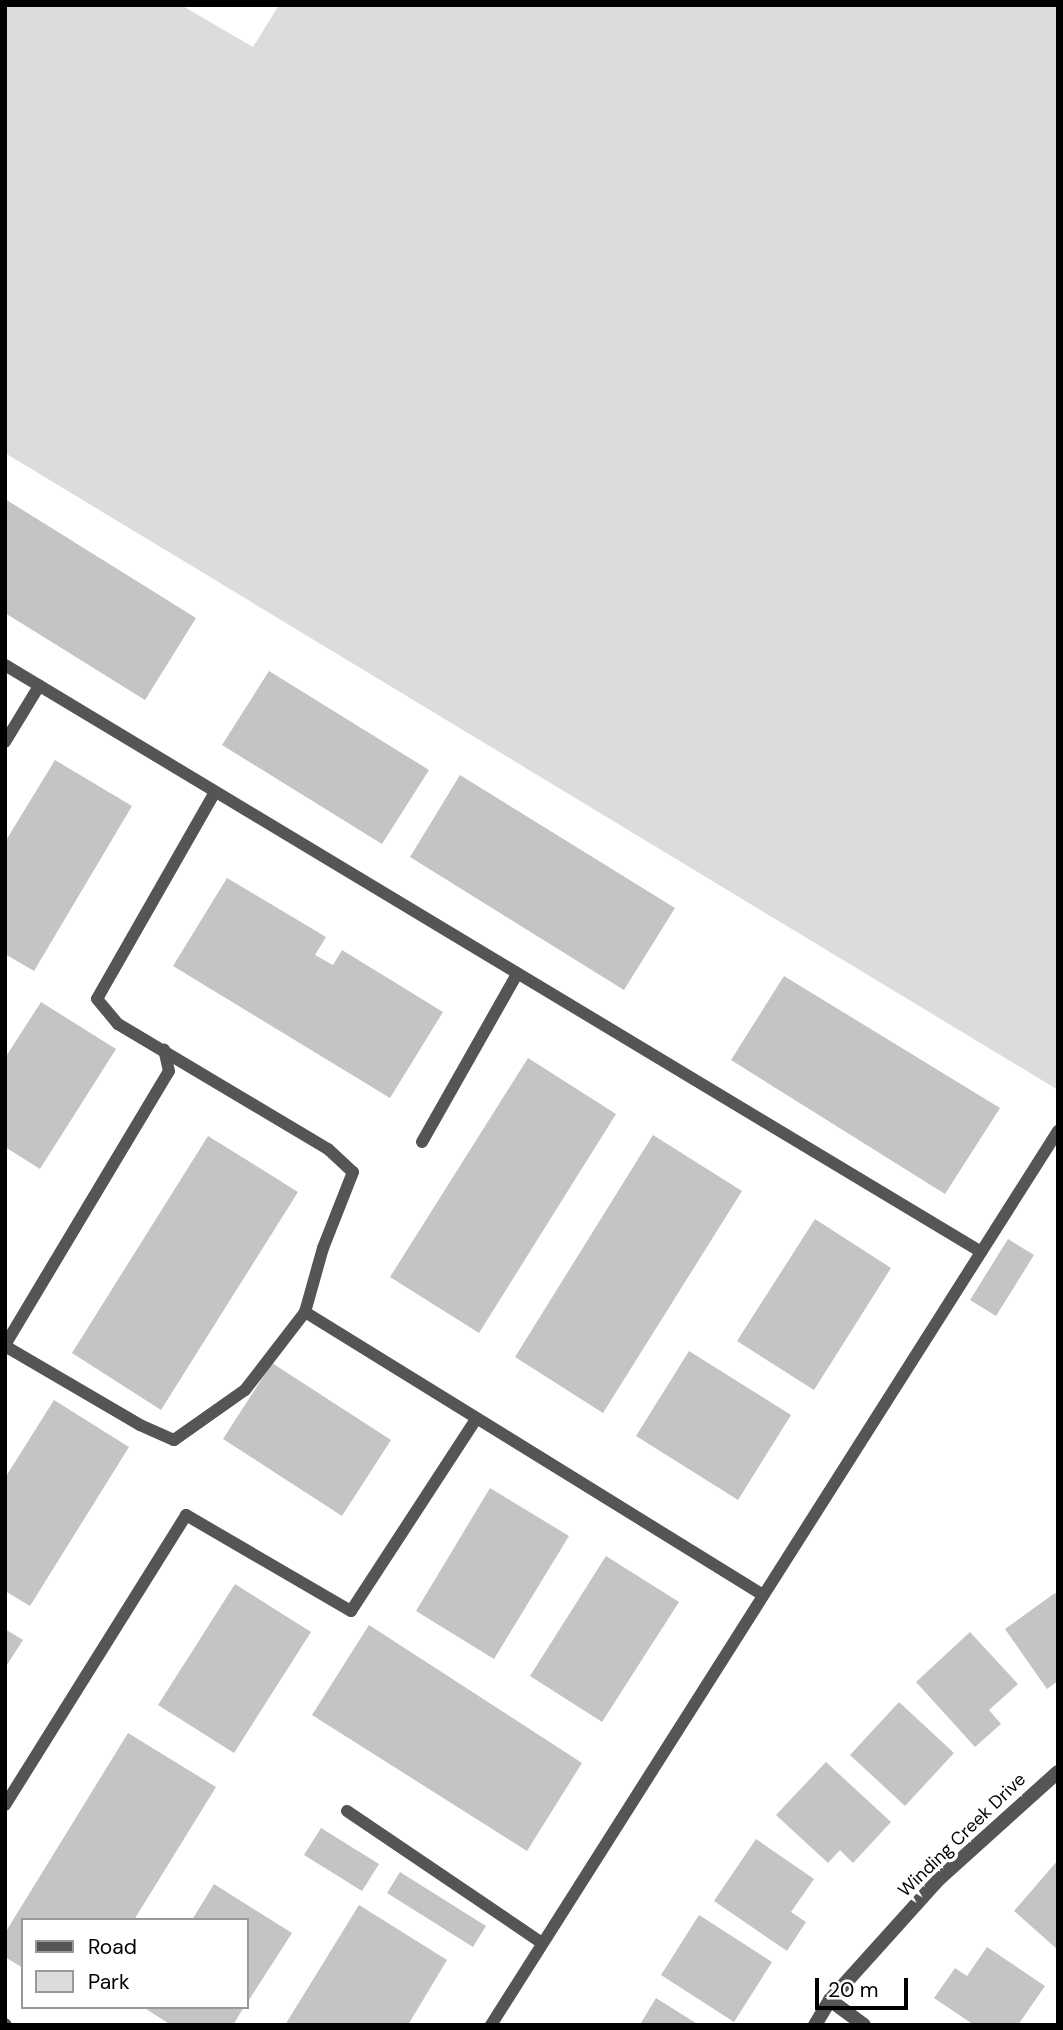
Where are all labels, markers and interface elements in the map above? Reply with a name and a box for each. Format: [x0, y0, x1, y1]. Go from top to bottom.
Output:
street label: Winding Creek Drive [894, 1769, 1030, 1901]
legend [21, 1918, 248, 2009]
text: Road [88, 1933, 137, 1961]
scale bar [818, 1964, 911, 2008]
text: Park [88, 1968, 129, 1996]
text: 20 m [828, 1976, 879, 2004]

